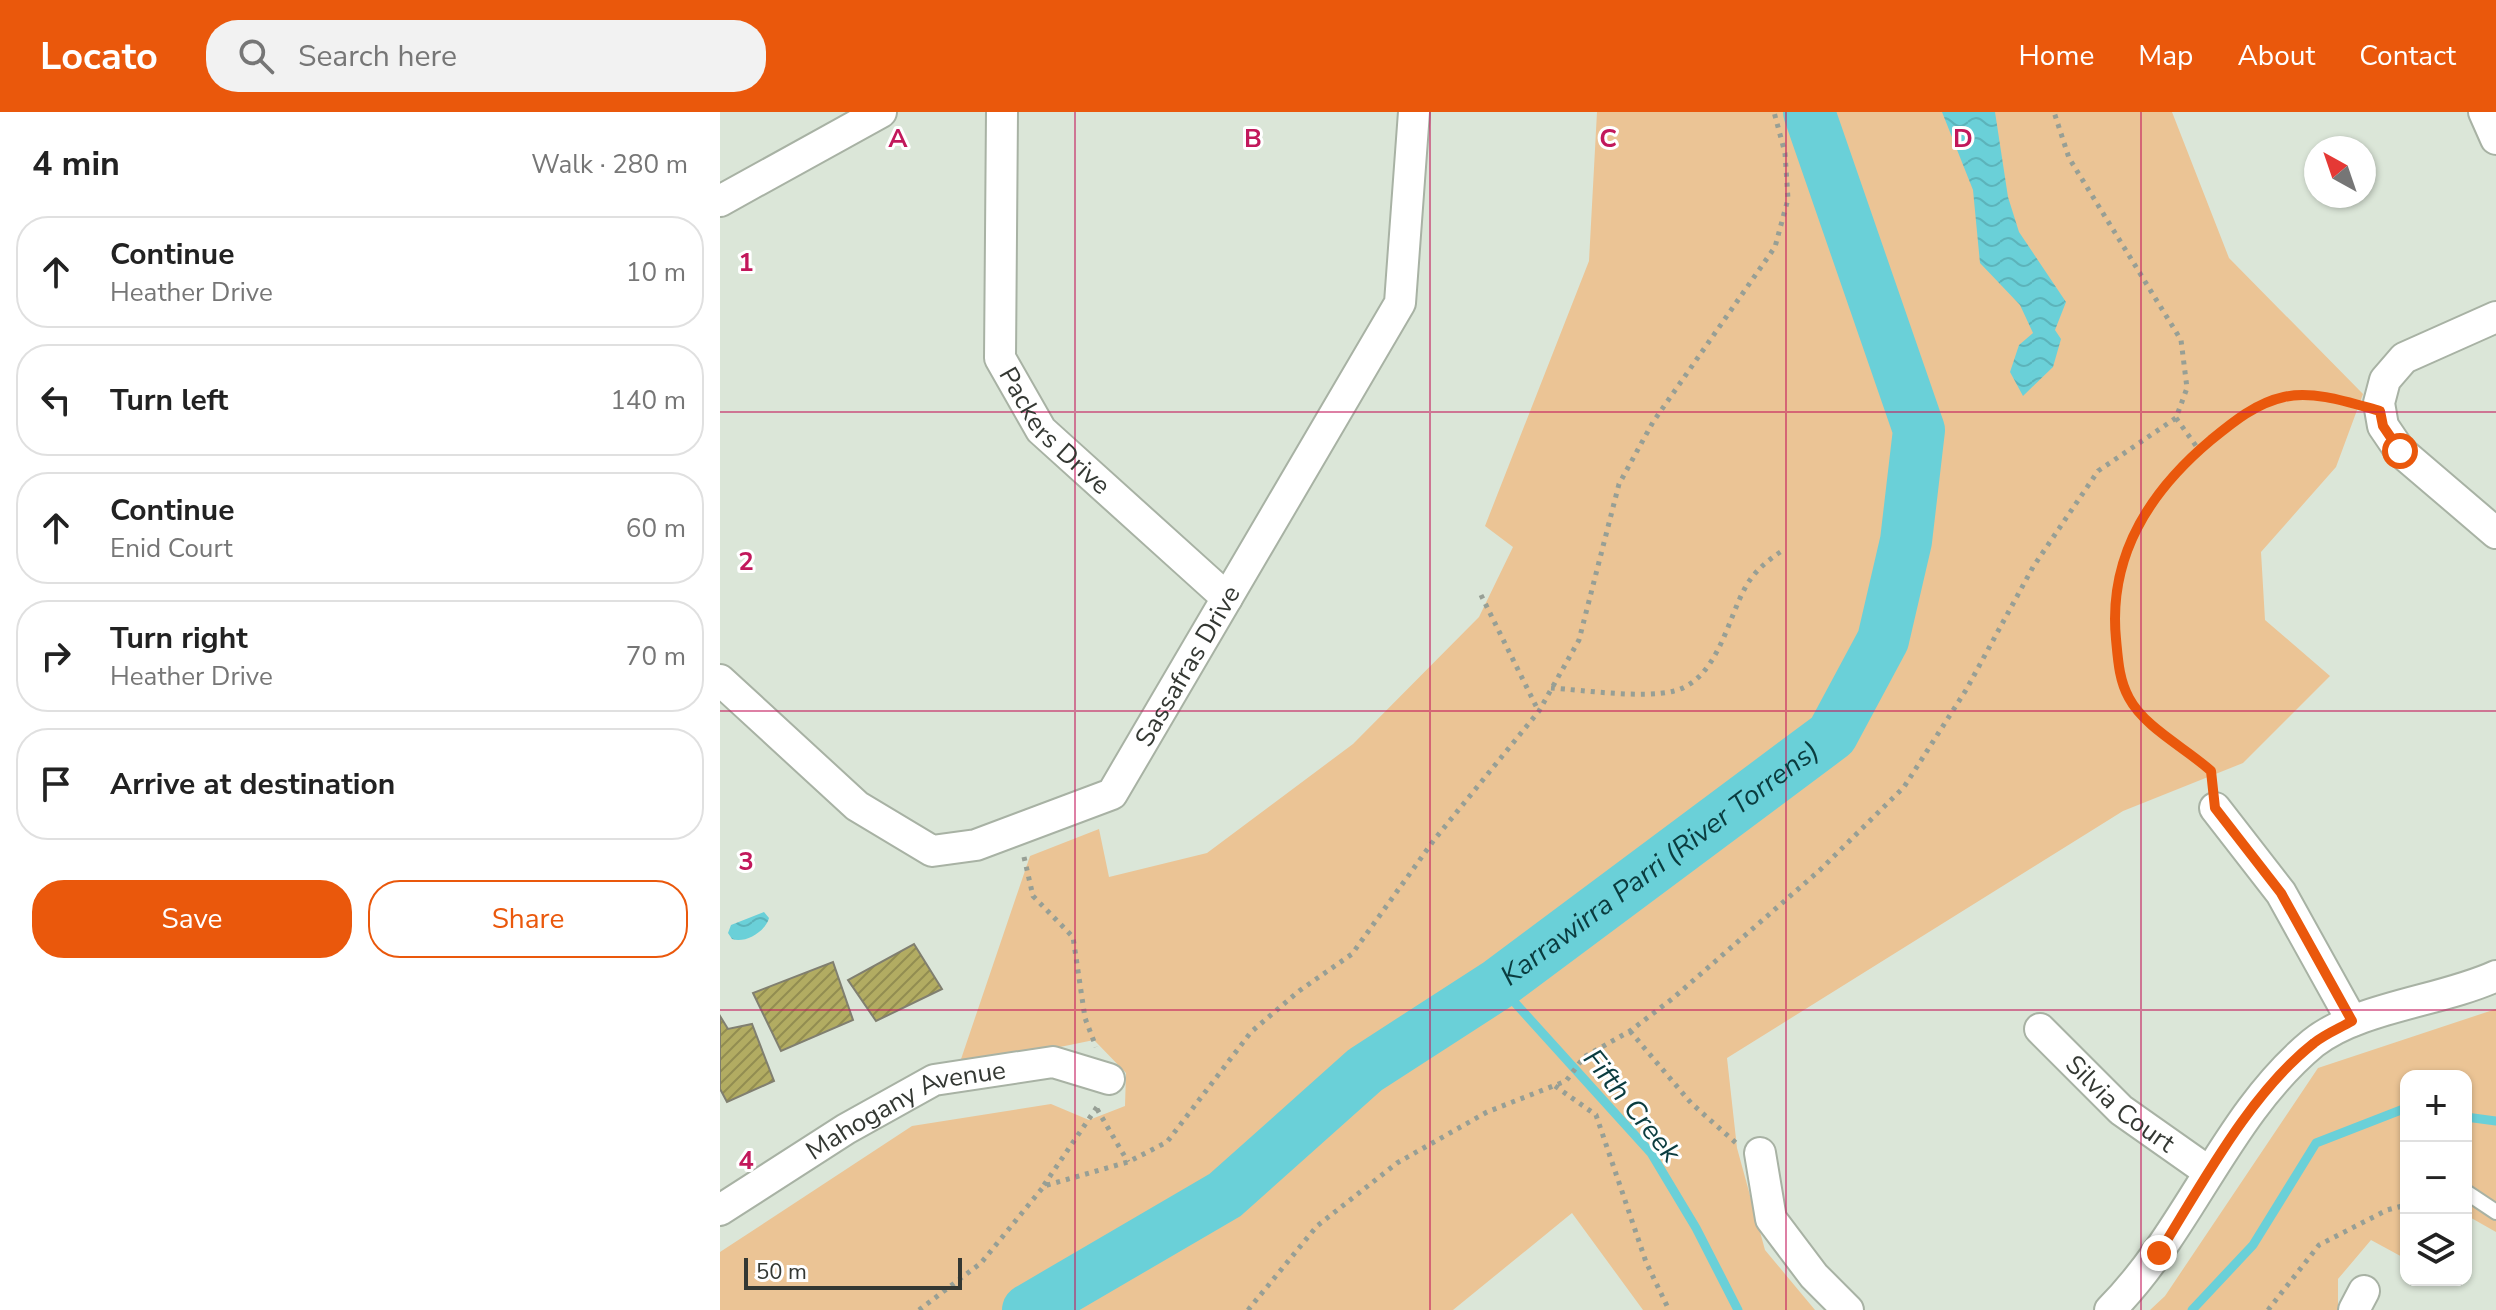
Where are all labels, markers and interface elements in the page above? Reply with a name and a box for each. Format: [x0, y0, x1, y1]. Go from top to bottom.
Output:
search box [206, 20, 766, 92]
text: Locato [40, 31, 158, 82]
icon: search [234, 34, 278, 78]
text: Search here [298, 36, 457, 77]
text: Home [2019, 37, 2094, 75]
text: Map [2138, 37, 2193, 75]
text: About [2237, 37, 2315, 75]
text: Contact [2359, 37, 2456, 75]
text: A [888, 121, 908, 156]
text: B [1244, 121, 1262, 156]
text: C [1599, 121, 1617, 156]
text: D [1953, 121, 1973, 156]
north arrow [2304, 136, 2376, 208]
text: 4 min [32, 141, 120, 187]
text: Walk · 280 m [531, 147, 688, 182]
text: Continue [110, 234, 235, 275]
text: 1 [738, 245, 754, 280]
icon: ahead [34, 250, 78, 294]
text: 10 m [626, 255, 686, 290]
text: Heather Drive [110, 275, 273, 310]
street label: Packers Drive [991, 361, 1118, 502]
icon: left [34, 378, 78, 422]
text: Turn left [110, 380, 228, 421]
text: 140 m [610, 383, 686, 418]
route start [2382, 433, 2418, 469]
text: Continue [110, 490, 235, 531]
icon: ahead [34, 506, 78, 550]
text: 60 m [626, 511, 686, 546]
text: Enid Court [110, 531, 233, 566]
text: 2 [738, 544, 754, 579]
street label: Sassafras Drive [1126, 579, 1248, 753]
text: Turn right [110, 618, 248, 659]
icon: right [34, 634, 78, 678]
text: 70 m [626, 639, 686, 674]
text: Heather Drive [110, 659, 273, 694]
water label: Karrawirra Parri (River Torrens) [1493, 732, 1827, 995]
icon: arrive [34, 762, 78, 806]
text: Arrive at destination [110, 764, 395, 805]
text: 3 [738, 844, 754, 879]
button: Save [32, 880, 352, 958]
button: Share [368, 880, 688, 958]
water label: Fifth Creek [1574, 1041, 1690, 1172]
street label: Silvia Court [2058, 1047, 2183, 1161]
street label: Mahogany Avenue [799, 1052, 1008, 1168]
map controls [2400, 1070, 2472, 1286]
button: + [2400, 1070, 2472, 1142]
button: − [2400, 1142, 2472, 1214]
text: 4 [738, 1143, 754, 1178]
button: layers [2400, 1214, 2472, 1286]
route end [2141, 1235, 2177, 1271]
scale bar [744, 1254, 962, 1290]
text: 50 m [756, 1257, 807, 1287]

